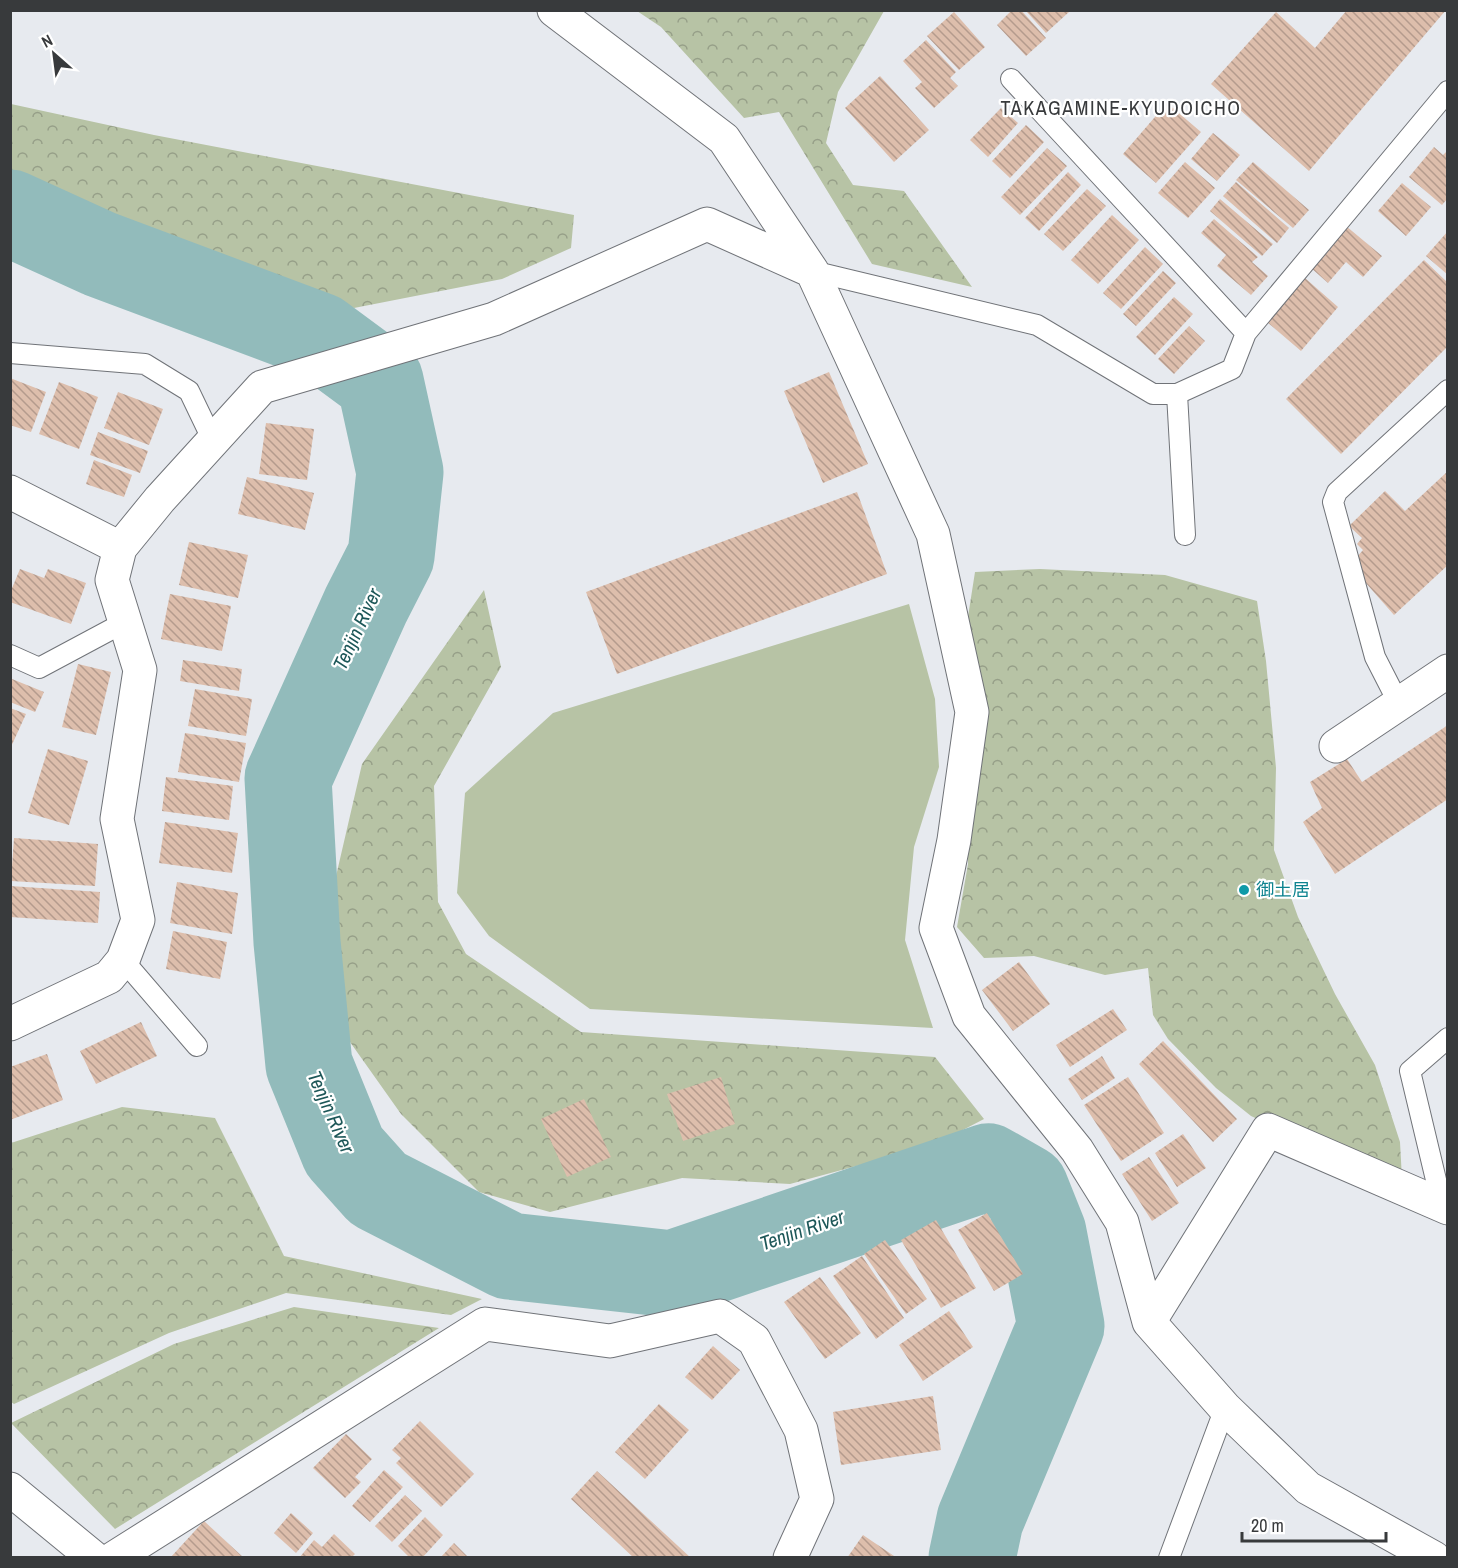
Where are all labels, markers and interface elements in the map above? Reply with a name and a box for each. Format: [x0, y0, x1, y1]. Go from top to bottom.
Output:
north arrow [24, 24, 84, 84]
text: N [38, 29, 56, 53]
district label: TAKAGAMINE-KYUDOICHO [1000, 94, 1242, 121]
water label: Tenjin River [326, 583, 387, 674]
place label: 御土居 [1256, 877, 1310, 902]
marker: 御土居 [1237, 883, 1251, 897]
water label: Tenjin River [301, 1067, 362, 1158]
water label: Tenjin River [756, 1202, 848, 1256]
scale bar [1242, 1505, 1386, 1543]
text: 20 m [1251, 1513, 1284, 1538]

